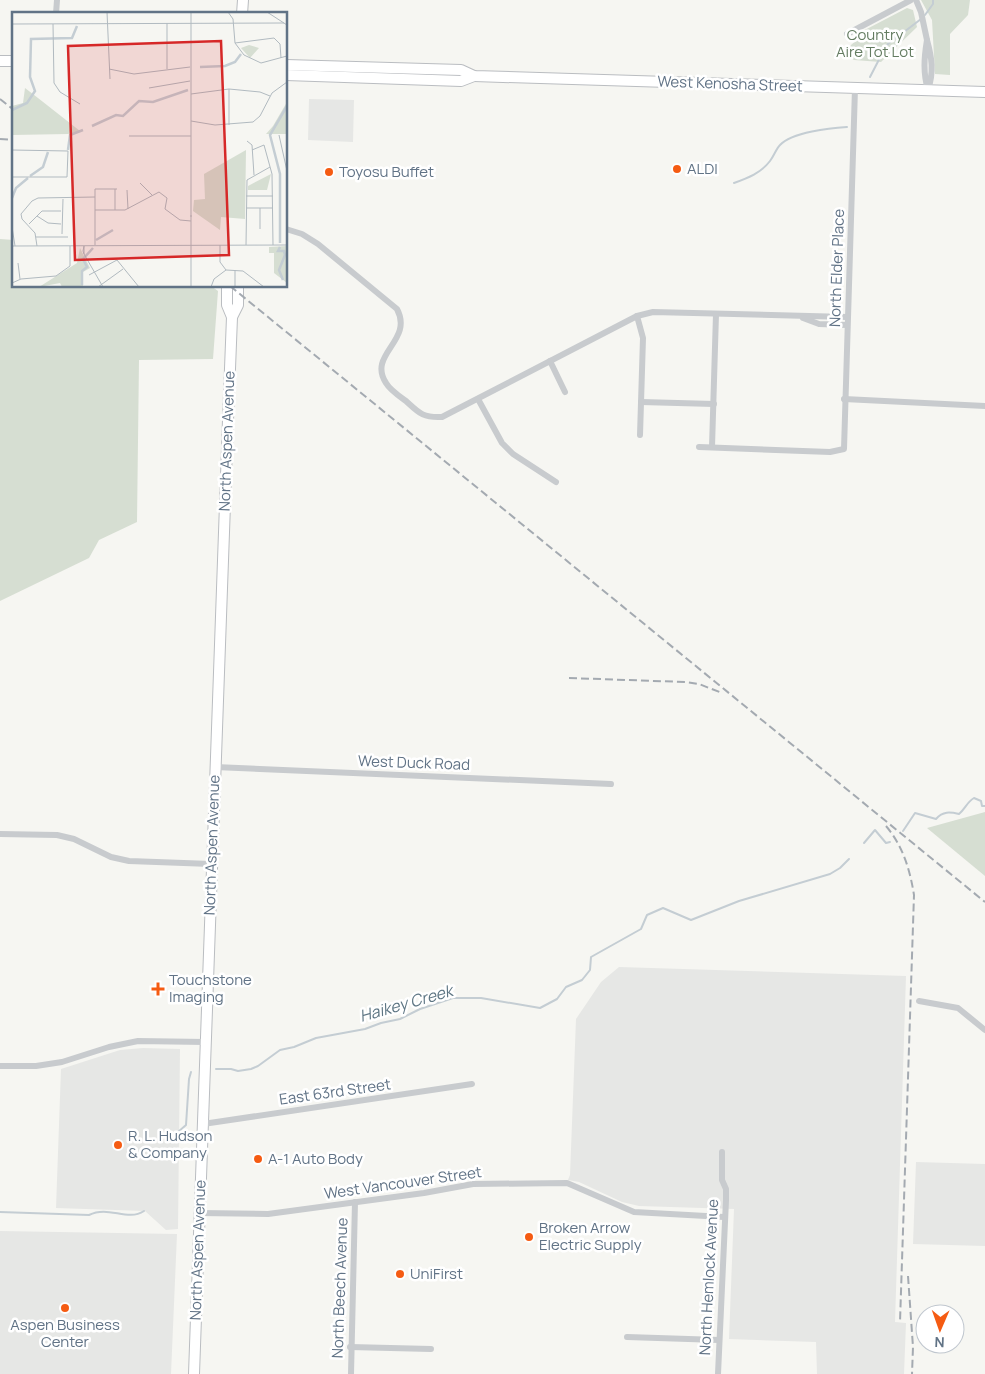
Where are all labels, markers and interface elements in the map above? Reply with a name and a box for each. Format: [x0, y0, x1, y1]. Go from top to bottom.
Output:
inset map [12, 12, 288, 288]
park label: Country Aire Tot Lot [836, 24, 914, 62]
street label: West Kenosha Street [657, 70, 803, 97]
place label: ALDI [687, 158, 718, 179]
place label: Toyosu Buffet [339, 161, 434, 182]
marker: ALDI [671, 163, 683, 175]
marker: Toyosu Buffet [323, 166, 335, 178]
street label: North Elder Place [824, 208, 849, 327]
street label: North Aspen Avenue [214, 370, 239, 512]
street label: West Duck Road [358, 750, 470, 775]
street label: North Aspen Avenue [199, 774, 224, 916]
place label: Touchstone Imaging [169, 969, 252, 1007]
water label: Haikey Creek [357, 979, 457, 1027]
marker: Touchstone Imaging [151, 982, 165, 996]
street label: East 63rd Street [278, 1073, 392, 1110]
place label: R. L. Hudson & Company [128, 1125, 213, 1163]
marker: R. L. Hudson & Company [112, 1139, 124, 1151]
place label: A-1 Auto Body [268, 1148, 363, 1169]
marker: A-1 Auto Body [252, 1153, 264, 1165]
street label: West Vancouver Street [323, 1161, 483, 1204]
street label: North Aspen Avenue [185, 1179, 210, 1321]
street label: North Hemlock Avenue [694, 1198, 723, 1356]
street label: North Beech Avenue [327, 1217, 352, 1359]
place label: Broken Arrow Electric Supply [539, 1217, 642, 1255]
marker: Broken Arrow Electric Supply [523, 1231, 535, 1243]
place label: UniFirst [410, 1263, 463, 1284]
marker: UniFirst [394, 1268, 406, 1280]
marker: Aspen Business Center [59, 1302, 71, 1314]
north arrow [915, 1304, 965, 1354]
place label: Aspen Business Center [10, 1314, 120, 1352]
text: N [934, 1333, 945, 1352]

